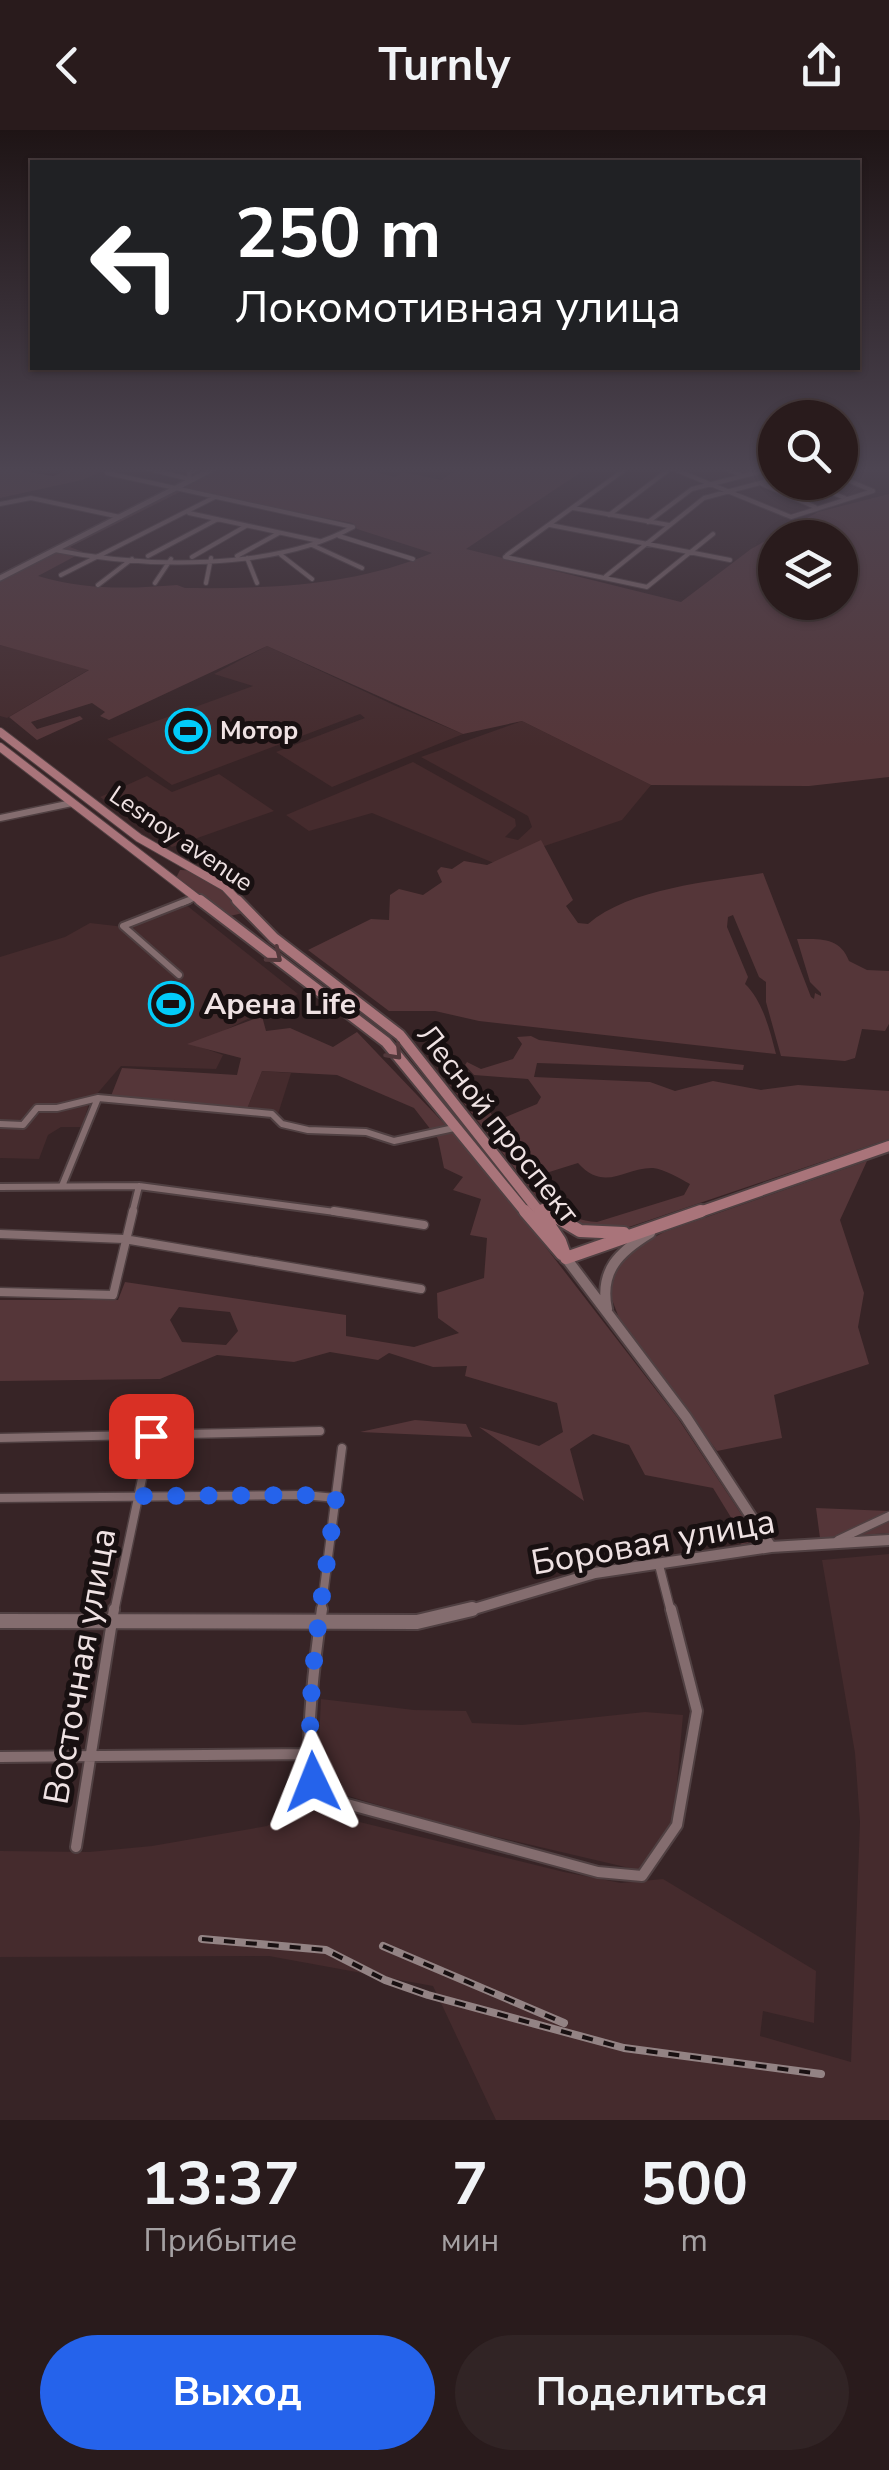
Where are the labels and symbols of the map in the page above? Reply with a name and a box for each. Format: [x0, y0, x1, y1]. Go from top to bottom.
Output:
sports icon: Мотор [165, 708, 211, 754]
place label: Мотор [220, 714, 298, 748]
street label: Lesnoy avenue [102, 778, 260, 900]
one-way arrow [263, 944, 281, 962]
sports icon: Арена Life [148, 981, 194, 1027]
place label: Арена Life [204, 984, 356, 1025]
street label: Лесной проспект [407, 1016, 589, 1232]
one-way arrow [383, 1042, 401, 1060]
pin [109, 1394, 194, 1479]
street label: Боровая улица [527, 1497, 779, 1587]
street label: Восточная улица [33, 1524, 127, 1808]
position arrow [261, 1730, 365, 1834]

